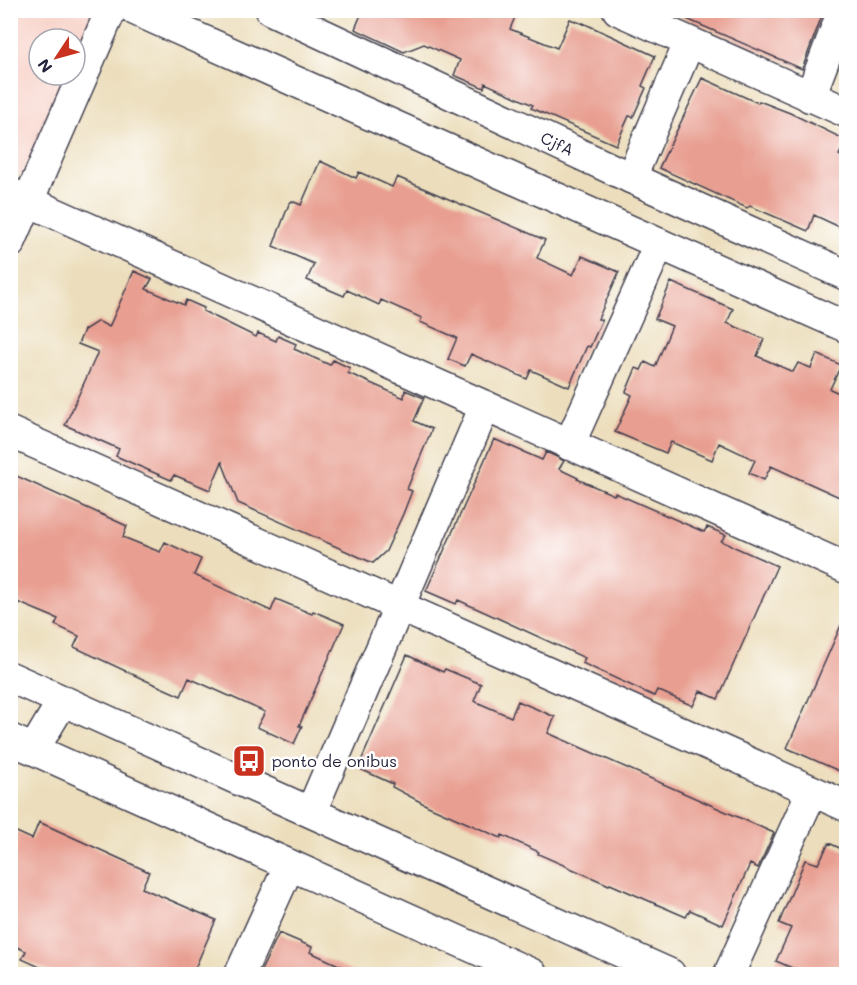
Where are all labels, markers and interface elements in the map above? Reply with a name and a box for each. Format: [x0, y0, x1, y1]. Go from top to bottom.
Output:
north arrow [27, 27, 87, 87]
text: N [32, 55, 57, 77]
street label: CjfA [538, 126, 577, 160]
bus stop icon: ponto de onibus [231, 743, 267, 779]
place label: ponto de onibus [272, 750, 397, 771]

